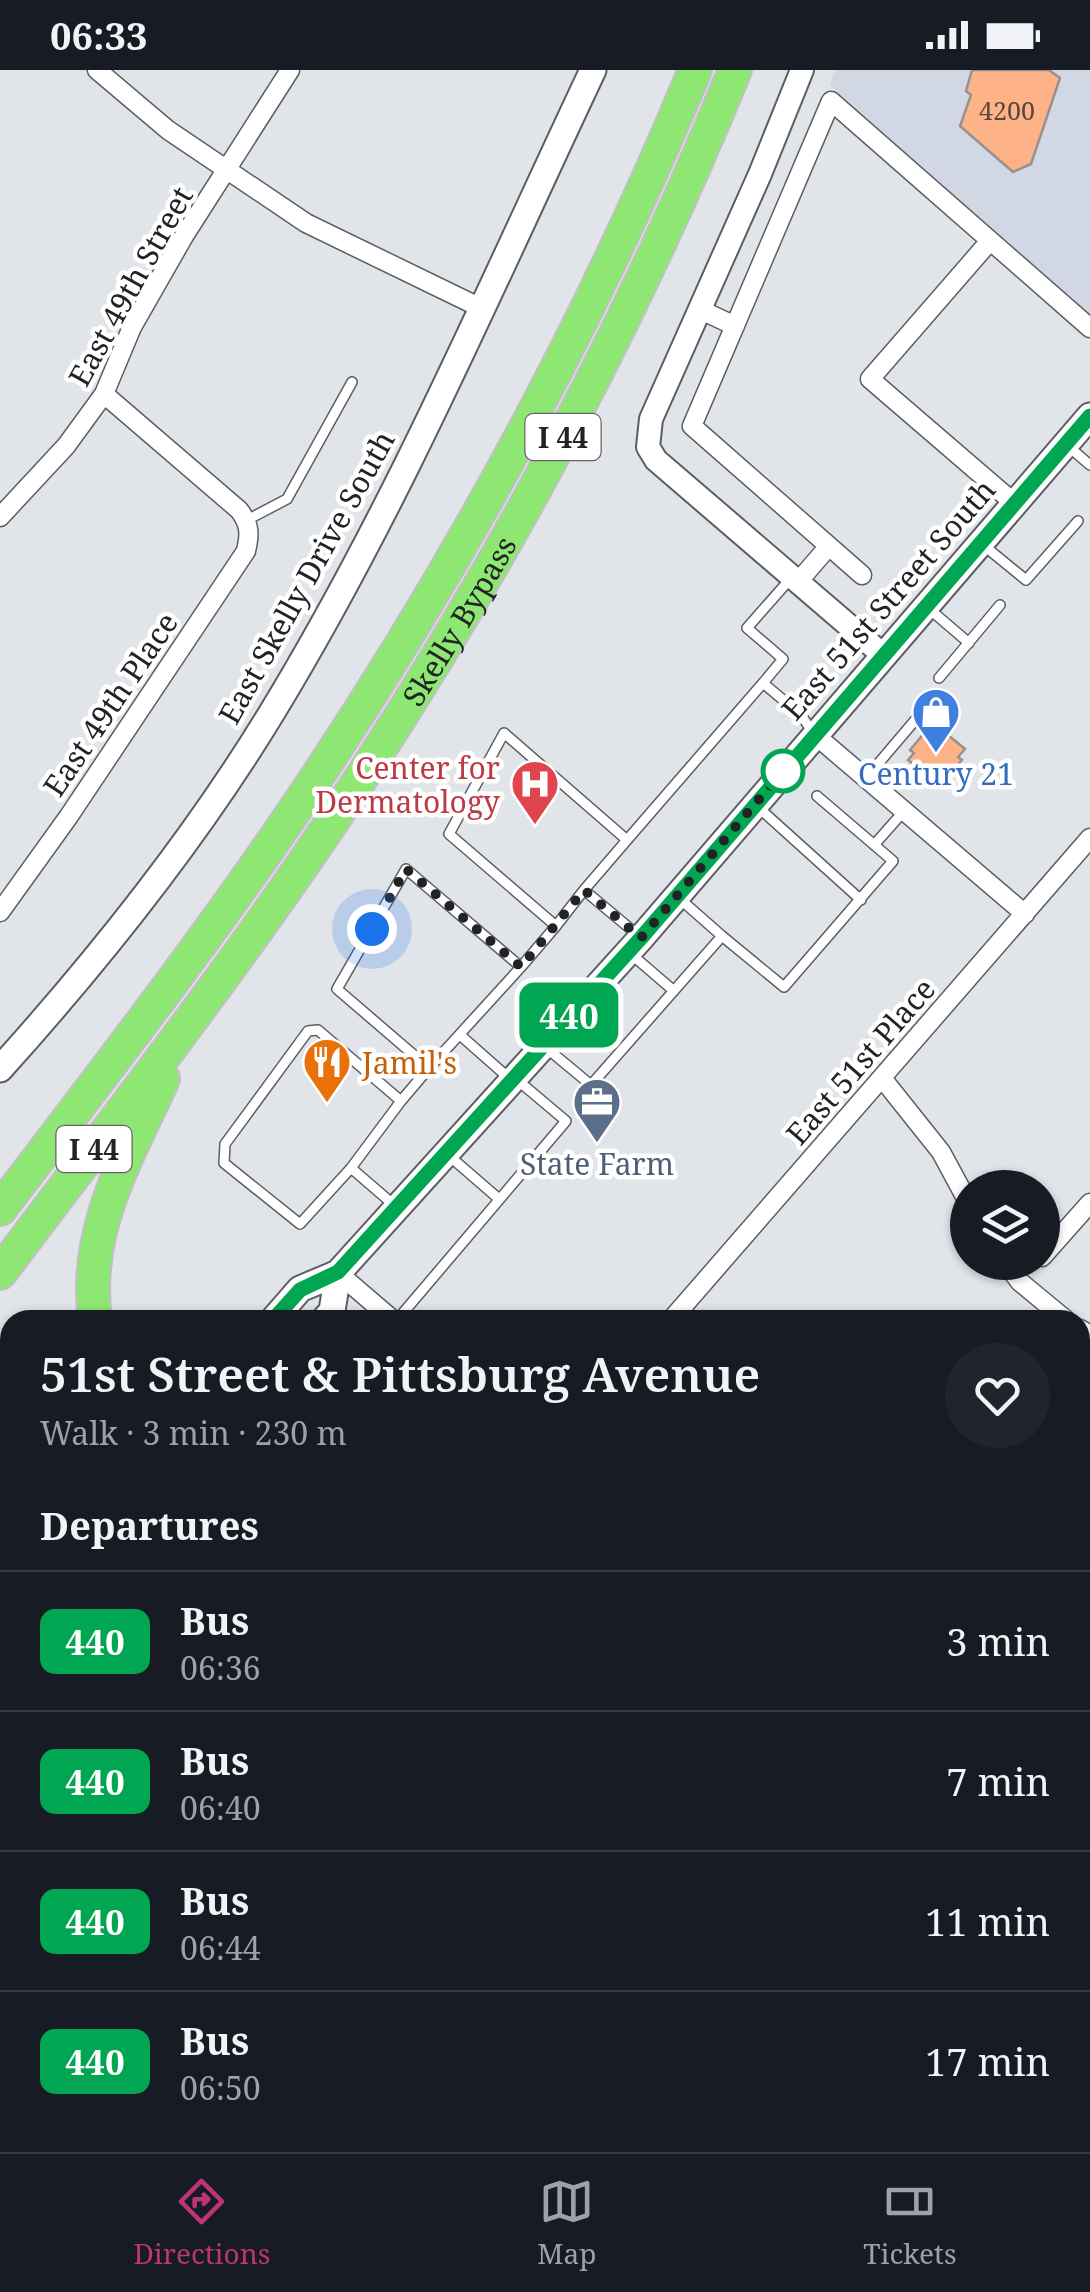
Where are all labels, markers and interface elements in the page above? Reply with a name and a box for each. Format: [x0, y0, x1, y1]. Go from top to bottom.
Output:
text: 06:33 [50, 9, 147, 61]
house number: 4200 [979, 93, 1035, 127]
street label: East 49th Street [58, 179, 202, 393]
road number: I 44 [526, 414, 600, 460]
street label: East Skelly Drive South [208, 423, 404, 731]
street label: East 51st Street South [772, 470, 1004, 728]
street label: Skelly Bypass [392, 528, 525, 713]
street label: East 49th Place [33, 604, 187, 804]
shop icon: Century 21 [910, 686, 962, 754]
place label: Center for Dermatology [315, 747, 500, 822]
unlabelled marker [762, 750, 804, 792]
place label: Century 21 [858, 753, 1014, 794]
hospital icon: Center for Dermatology [509, 758, 561, 826]
your location [347, 904, 397, 954]
street label: East 51st Place [776, 969, 944, 1153]
line badge: 440 [512, 982, 626, 1048]
text: 440 [539, 992, 599, 1039]
restaurant icon: Jamil's [301, 1036, 353, 1104]
place label: Jamil's [361, 1042, 457, 1083]
office icon: State Farm [571, 1076, 623, 1144]
road number: I 44 [56, 1126, 132, 1172]
place label: State Farm [520, 1143, 674, 1184]
map controls [950, 1170, 1060, 1280]
button: layers [950, 1170, 1060, 1280]
text: 51st Street & Pittsburg Avenue [40, 1341, 760, 1406]
button: heart [945, 1343, 1050, 1448]
text: Walk · 3 min · 230 m [40, 1411, 347, 1454]
text: Departures [40, 1499, 259, 1551]
text: Bus [180, 1594, 249, 1646]
text: 3 min [946, 1615, 1050, 1667]
text: 440 [65, 1618, 125, 1665]
text: 06:36 [180, 1646, 261, 1689]
text: Bus [180, 1734, 249, 1786]
text: 7 min [946, 1755, 1050, 1807]
text: 440 [65, 1758, 125, 1805]
text: 06:40 [180, 1786, 261, 1829]
text: Bus [180, 1874, 249, 1926]
text: 11 min [925, 1895, 1050, 1947]
text: 440 [65, 1898, 125, 1945]
text: 06:44 [180, 1926, 261, 1969]
text: Bus [180, 2014, 249, 2066]
text: 17 min [925, 2035, 1050, 2087]
text: 440 [65, 2038, 125, 2085]
text: 06:50 [180, 2066, 261, 2109]
tab: Directions [133, 2174, 270, 2272]
tab: Map [537, 2174, 596, 2272]
tab: Tickets [863, 2174, 957, 2272]

